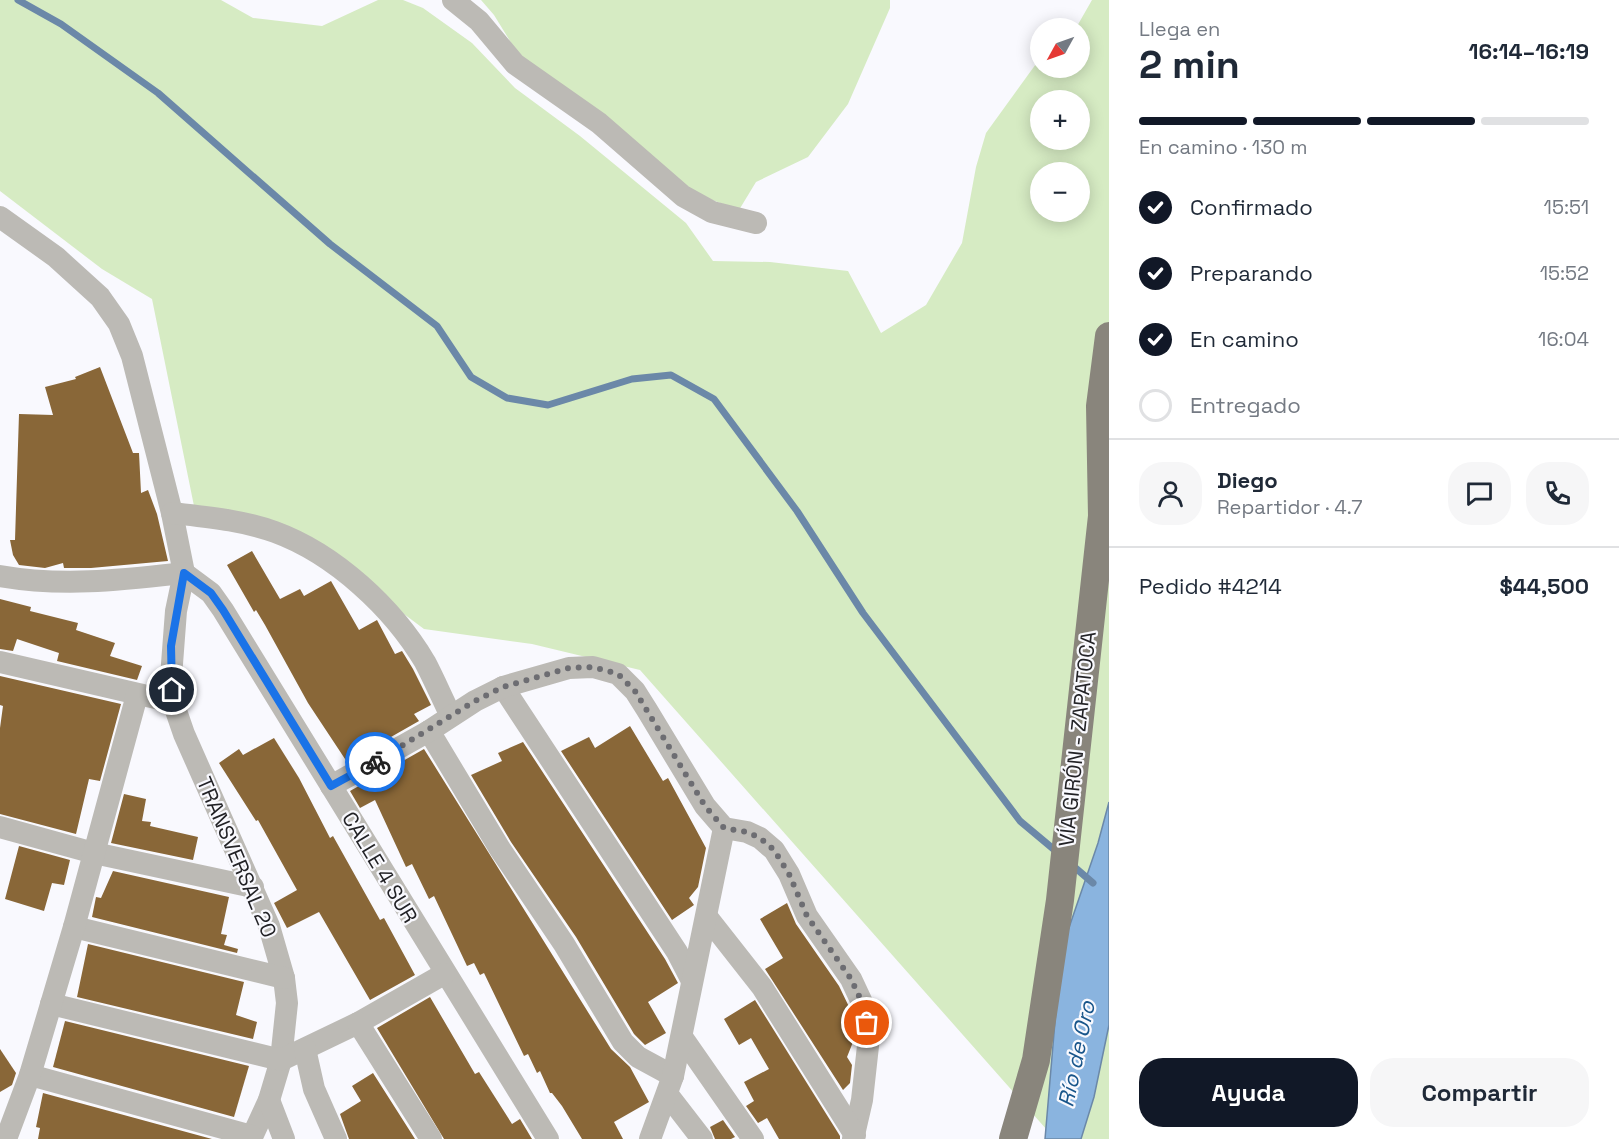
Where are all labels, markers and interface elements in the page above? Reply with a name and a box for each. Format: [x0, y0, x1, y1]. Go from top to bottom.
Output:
text: Llega en [1139, 16, 1220, 42]
north arrow [1030, 18, 1090, 78]
map controls [1030, 18, 1090, 222]
text: 16:14–16:19 [1468, 37, 1589, 65]
text: 2 min [1139, 40, 1240, 89]
button: + [1030, 90, 1090, 150]
text: En camino · 130 m [1139, 134, 1307, 160]
button: − [1030, 162, 1090, 222]
icon: check [1139, 191, 1172, 224]
text: Confirmado [1190, 193, 1313, 221]
text: 15:51 [1544, 194, 1589, 220]
icon: check [1139, 257, 1172, 290]
text: Preparando [1190, 259, 1313, 287]
text: 15:52 [1540, 260, 1589, 286]
icon: check [1139, 323, 1172, 356]
text: En camino [1190, 325, 1299, 353]
text: 16:04 [1538, 326, 1589, 352]
text: Entregado [1190, 391, 1301, 419]
button: person [1139, 462, 1202, 525]
button: chat [1448, 462, 1511, 525]
button: phone [1526, 462, 1589, 525]
text: Diego [1217, 466, 1278, 494]
text: Repartidor · 4.7 [1217, 494, 1362, 520]
text: Pedido #4214 [1139, 572, 1282, 600]
text: $44,500 [1500, 572, 1589, 600]
street label: VÍA GIRÓN - ZAPATOCA [1052, 630, 1102, 848]
pin [146, 664, 197, 715]
icon: home [155, 673, 188, 706]
courier [345, 732, 405, 792]
icon: bike [359, 746, 392, 779]
street label: TRANSVERSAL 20 [191, 773, 283, 941]
street label: CALLE 4 SUR [336, 806, 424, 928]
pin [841, 997, 892, 1048]
water label: Río de Oro [1051, 997, 1101, 1110]
icon: bag [850, 1006, 883, 1039]
button: Ayuda [1139, 1058, 1358, 1127]
button: Compartir [1370, 1058, 1589, 1127]

